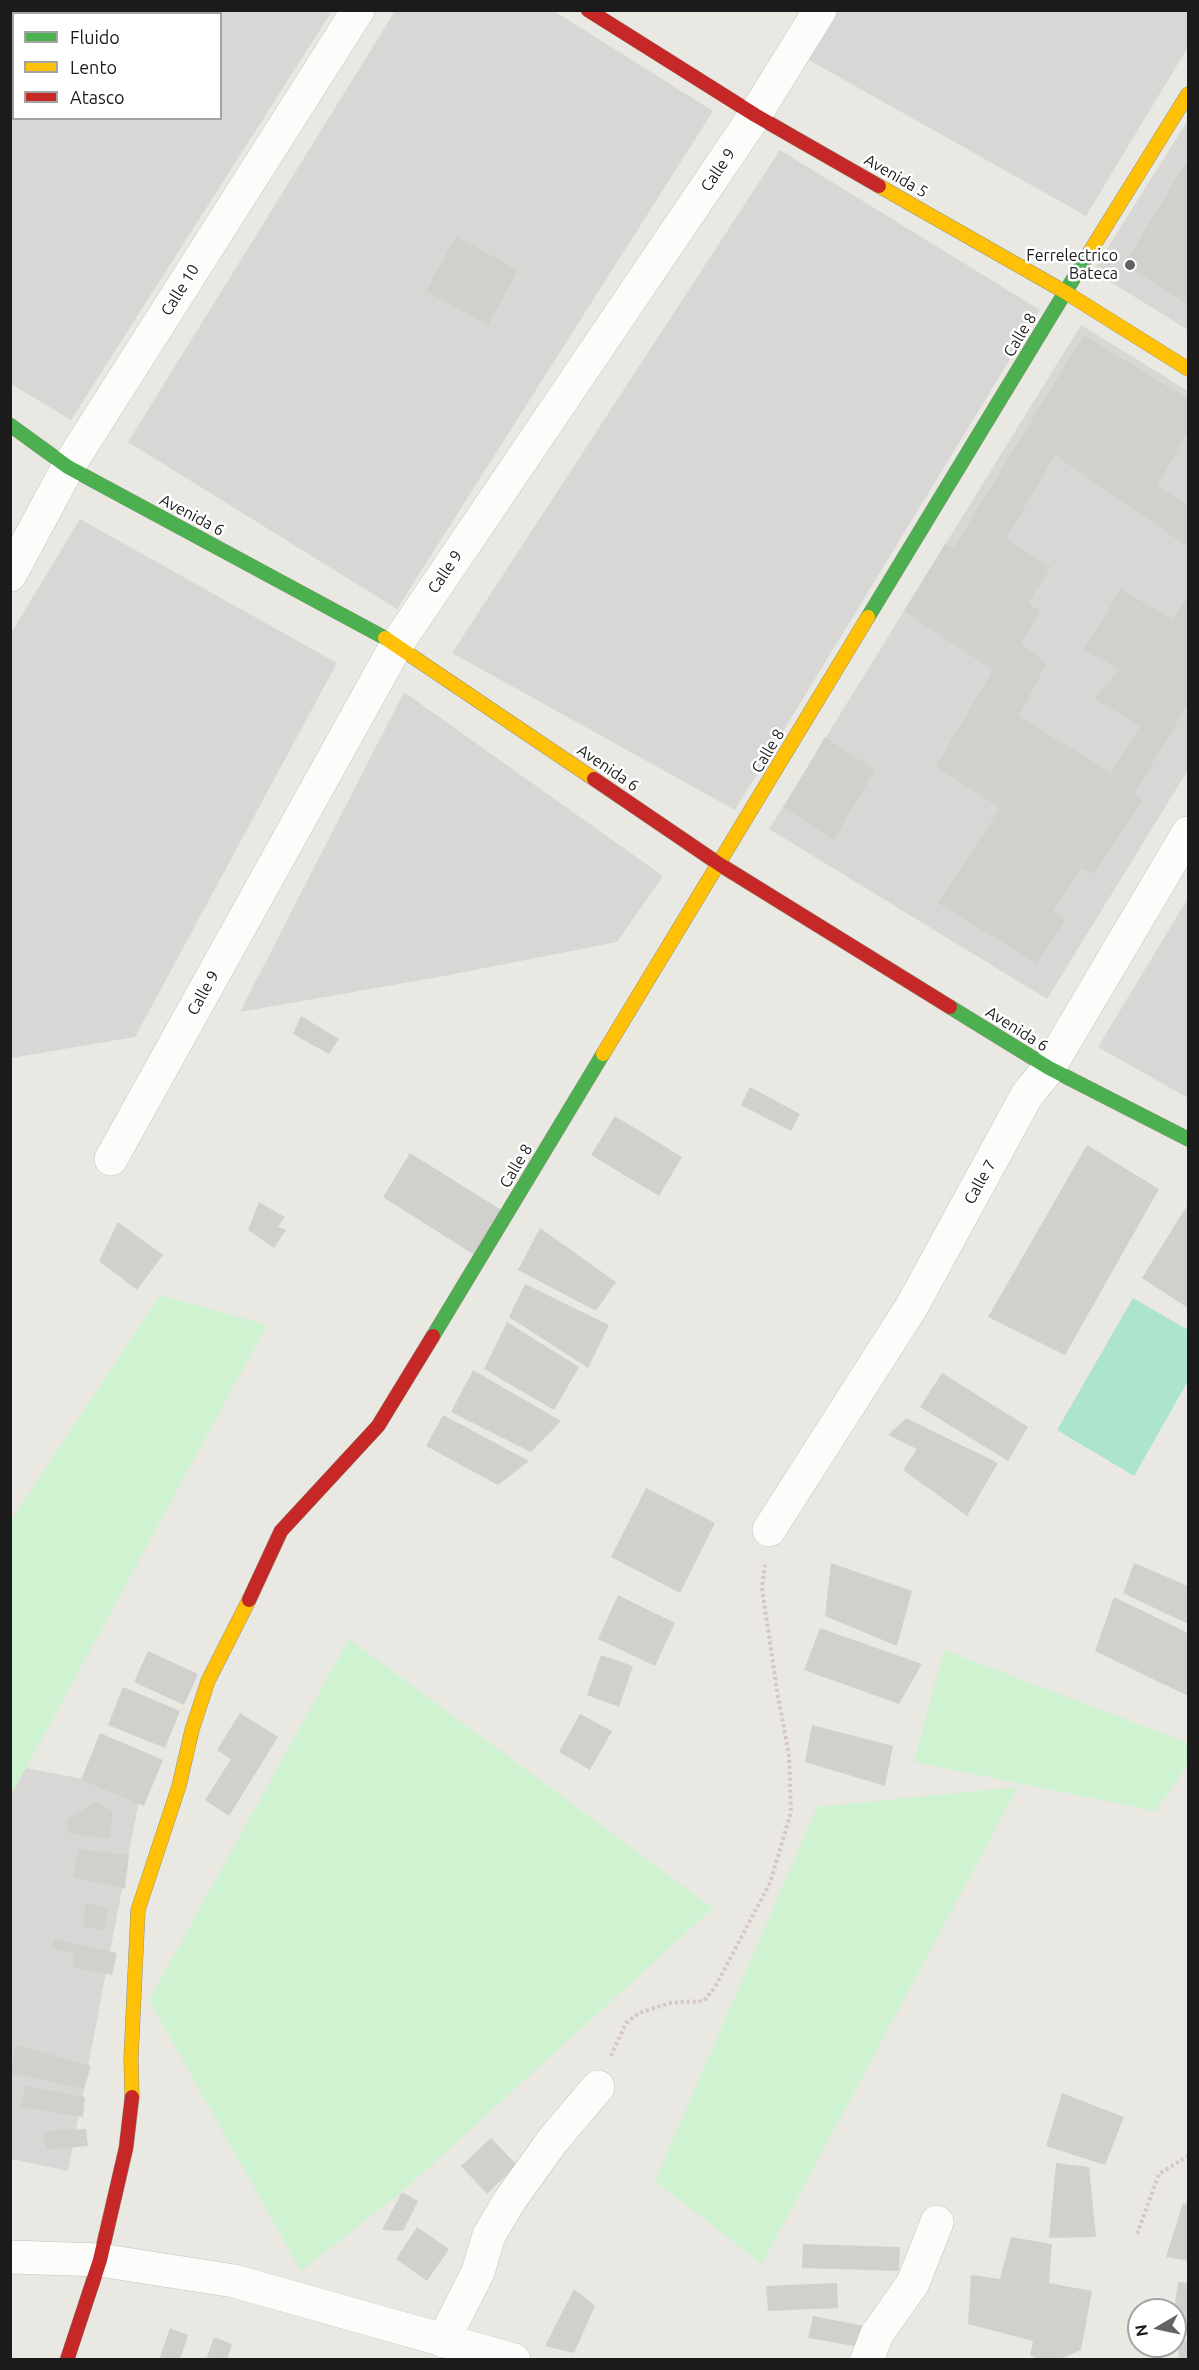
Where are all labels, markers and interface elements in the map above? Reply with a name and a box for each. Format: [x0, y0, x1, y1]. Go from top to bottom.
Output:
legend [12, 12, 222, 120]
text: Fluido [70, 27, 120, 47]
text: Lento [70, 57, 117, 77]
text: Atasco [70, 87, 125, 107]
street label: Calle 9 [697, 145, 739, 195]
street label: Avenida 5 [861, 150, 931, 202]
place label: Ferrelectrico Bateca [1026, 246, 1118, 284]
marker: Ferrelectrico Bateca [1123, 258, 1137, 272]
street label: Calle 10 [157, 261, 203, 319]
street label: Calle 8 [999, 310, 1041, 360]
street label: Avenida 6 [157, 490, 227, 540]
street label: Calle 9 [424, 547, 466, 597]
street label: Calle 8 [747, 726, 789, 776]
street label: Avenida 6 [574, 740, 642, 796]
street label: Calle 9 [183, 967, 223, 1019]
street label: Avenida 6 [982, 1002, 1052, 1056]
street label: Calle 8 [495, 1141, 537, 1191]
street label: Calle 7 [960, 1156, 1000, 1208]
north arrow [1127, 2298, 1187, 2358]
text: N [1131, 2323, 1151, 2338]

